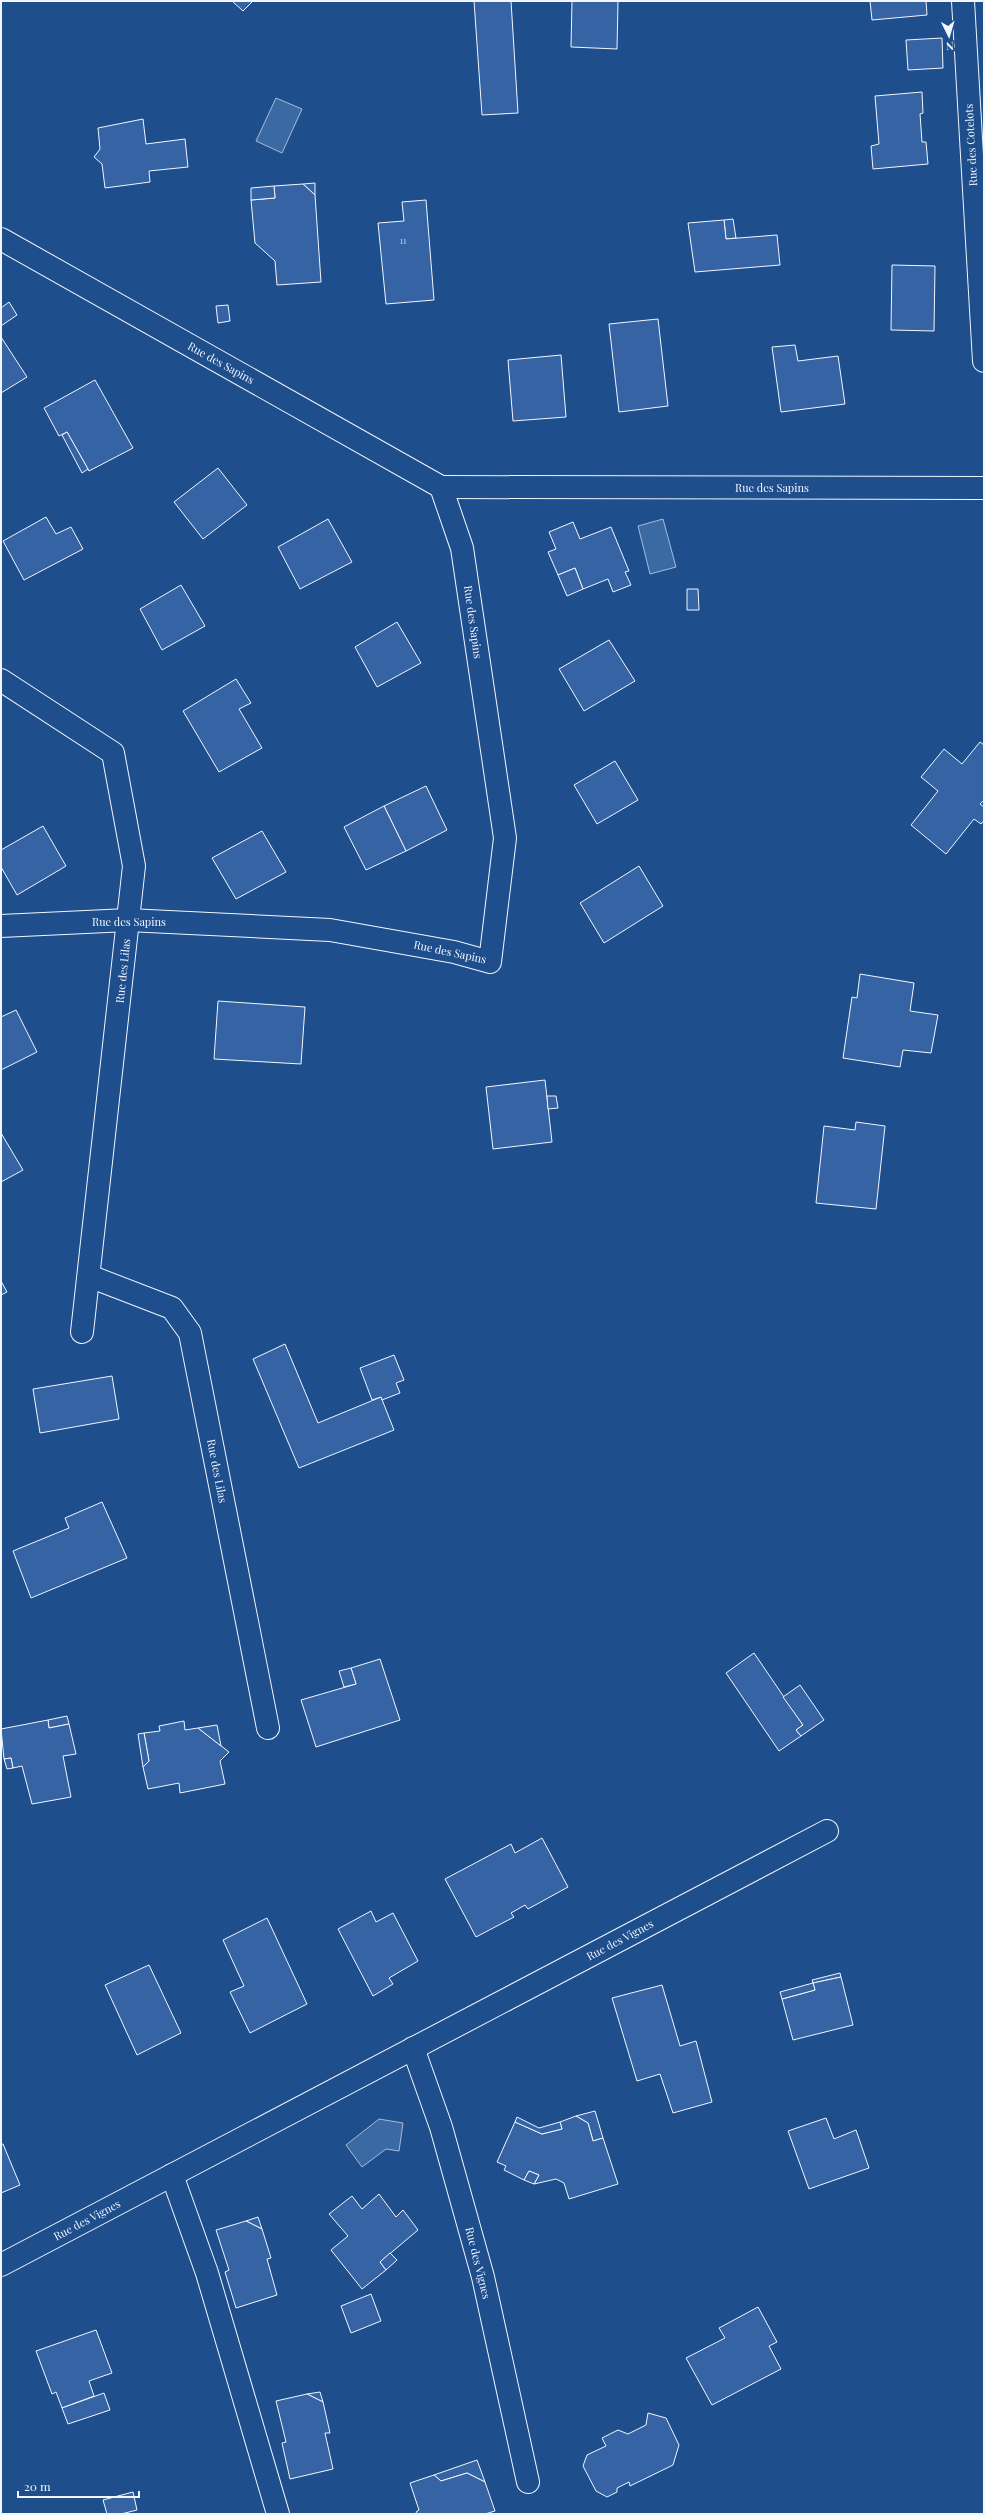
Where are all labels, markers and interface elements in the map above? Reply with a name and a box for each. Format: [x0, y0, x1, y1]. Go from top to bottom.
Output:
north arrow [929, 16, 969, 56]
text: N [945, 39, 955, 54]
street label: Rue des Cotelots [961, 103, 980, 187]
house number: 11 [400, 234, 407, 246]
street label: Rue des Sapins [185, 338, 257, 387]
street label: Rue des Sapins [735, 480, 809, 495]
street label: Rue des Sapins [461, 584, 486, 660]
street label: Rue des Sapins [92, 914, 166, 929]
street label: Rue des Sapins [412, 936, 488, 967]
street label: Rue des Lilas [112, 938, 133, 1004]
street label: Rue des Lilas [204, 1438, 231, 1504]
street label: Rue des Vignes [584, 1916, 656, 1963]
street label: Rue des Vignes [51, 2196, 123, 2243]
street label: Rue des Vignes [462, 2225, 495, 2301]
scale bar [18, 2473, 139, 2499]
text: 20 m [24, 2478, 51, 2494]

